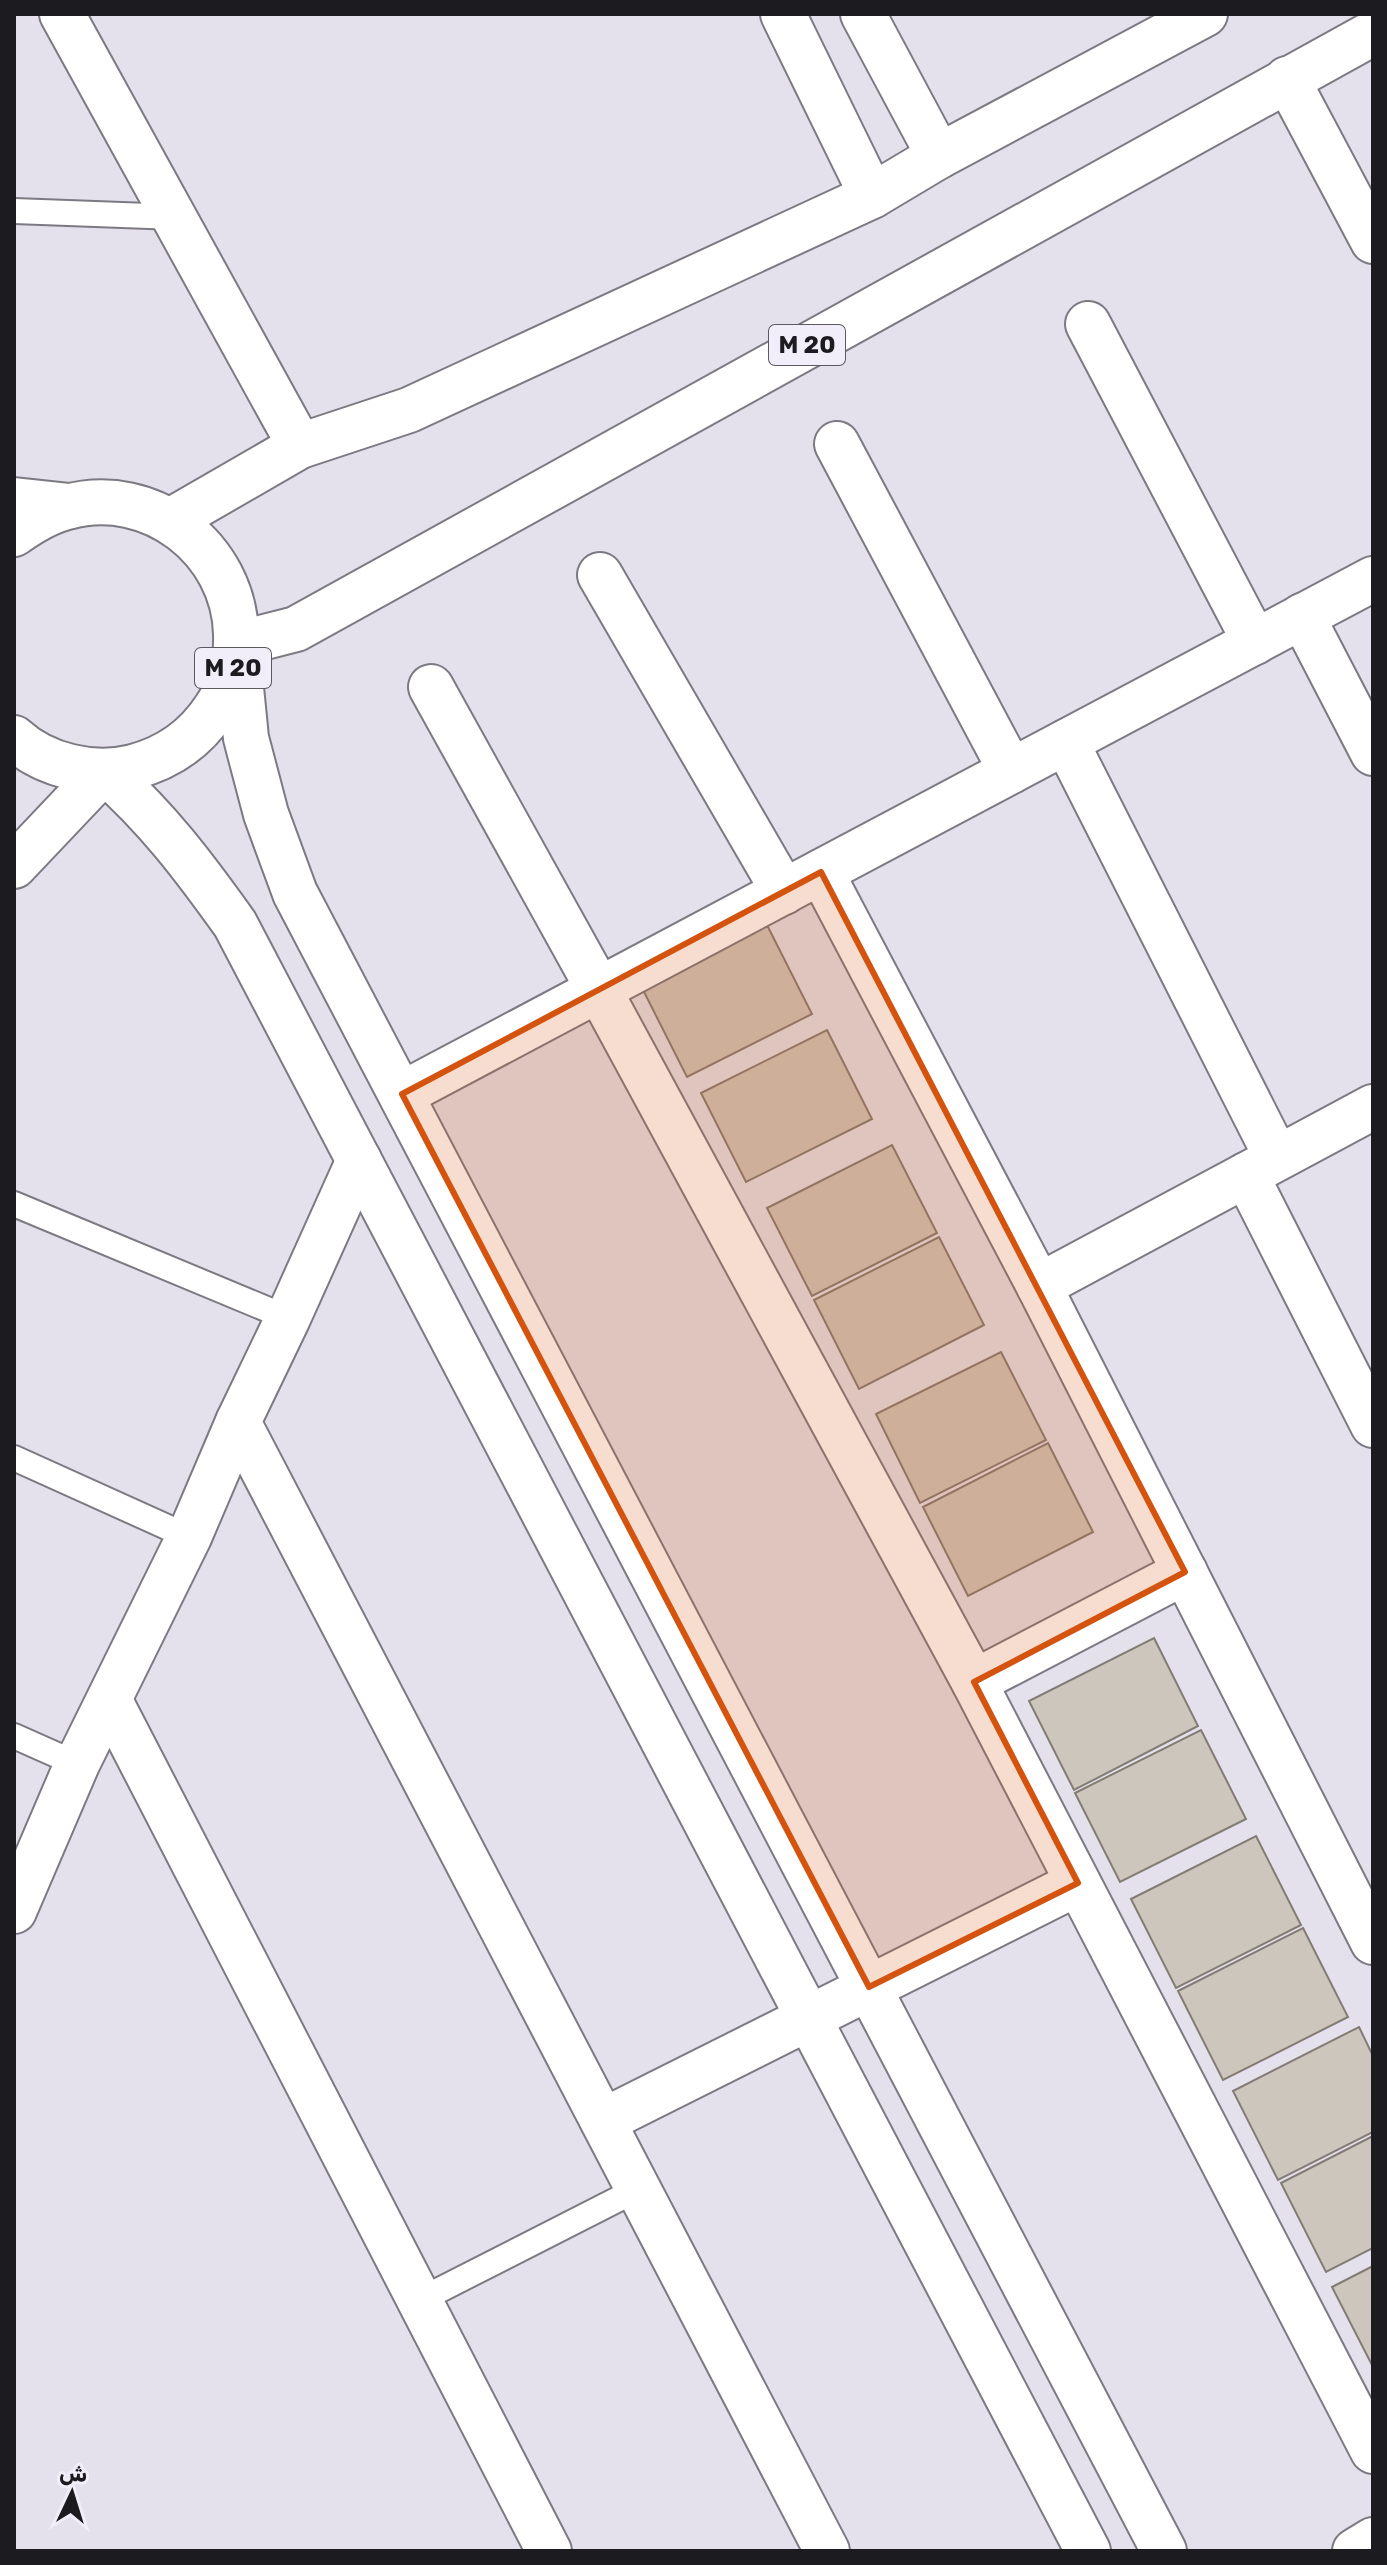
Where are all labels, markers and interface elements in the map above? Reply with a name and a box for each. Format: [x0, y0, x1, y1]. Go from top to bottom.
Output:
road number: M 20 [769, 325, 845, 365]
road number: M 20 [195, 648, 271, 688]
north arrow [32, 2453, 112, 2533]
text: ش [59, 2459, 88, 2488]

